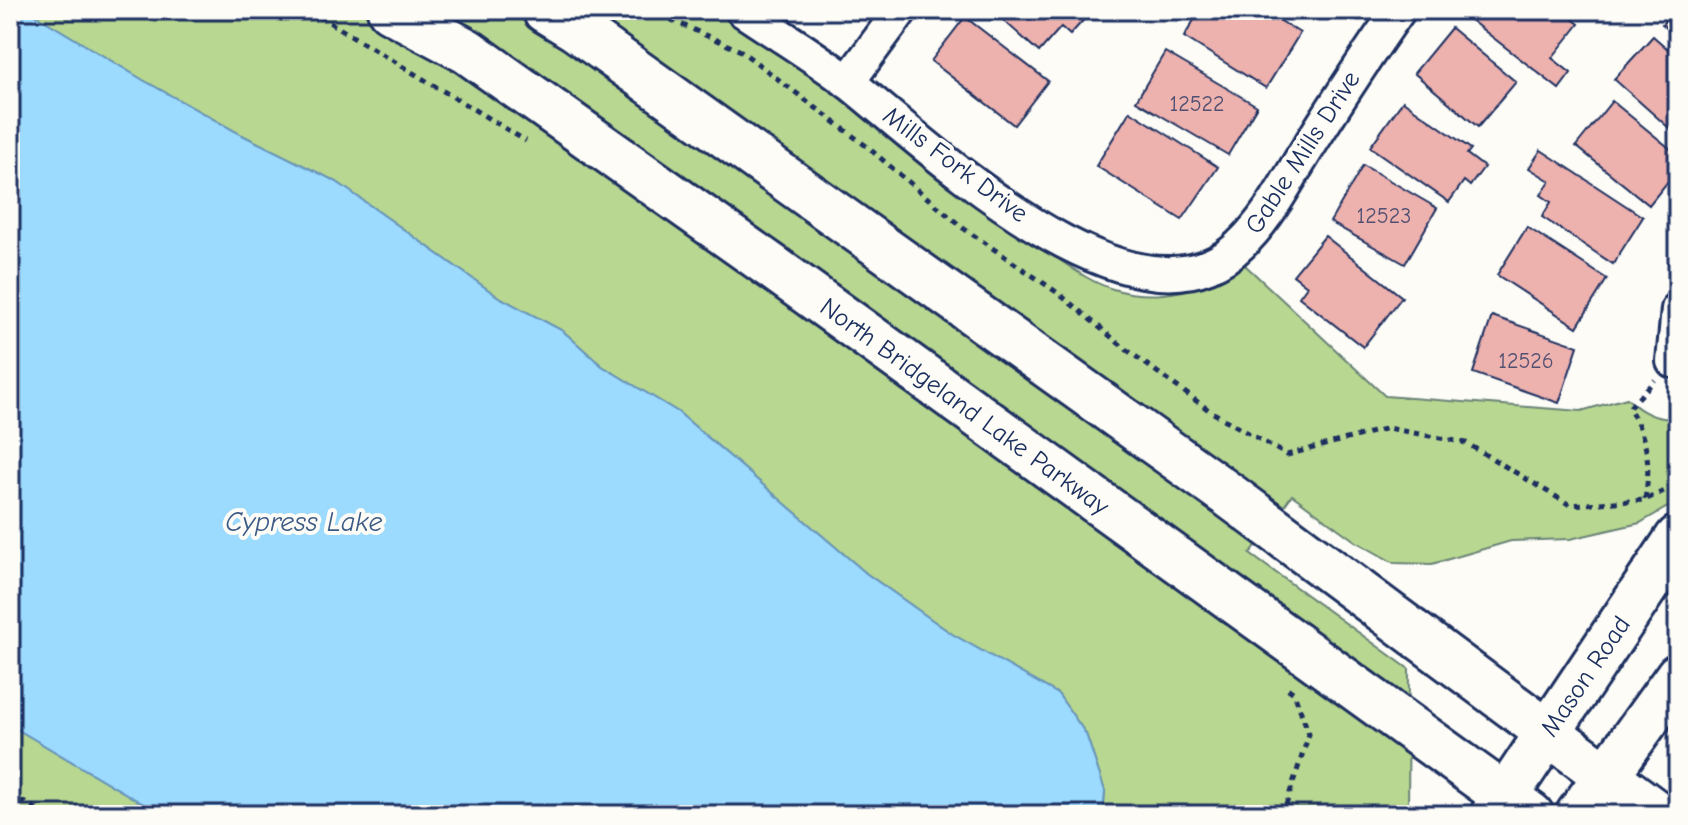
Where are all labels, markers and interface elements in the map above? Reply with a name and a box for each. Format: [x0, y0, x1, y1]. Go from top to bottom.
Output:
street label: Gable Mills Drive [1239, 66, 1367, 240]
house number: 12522 [1169, 91, 1225, 117]
street label: Mills Fork Drive [877, 101, 1034, 229]
house number: 12523 [1357, 203, 1411, 229]
street label: North Bridgeland Lake Parkway [814, 292, 1115, 522]
house number: 12526 [1498, 348, 1554, 374]
water label: Cypress Lake [225, 506, 383, 538]
street label: Mason Road [1535, 611, 1637, 743]

